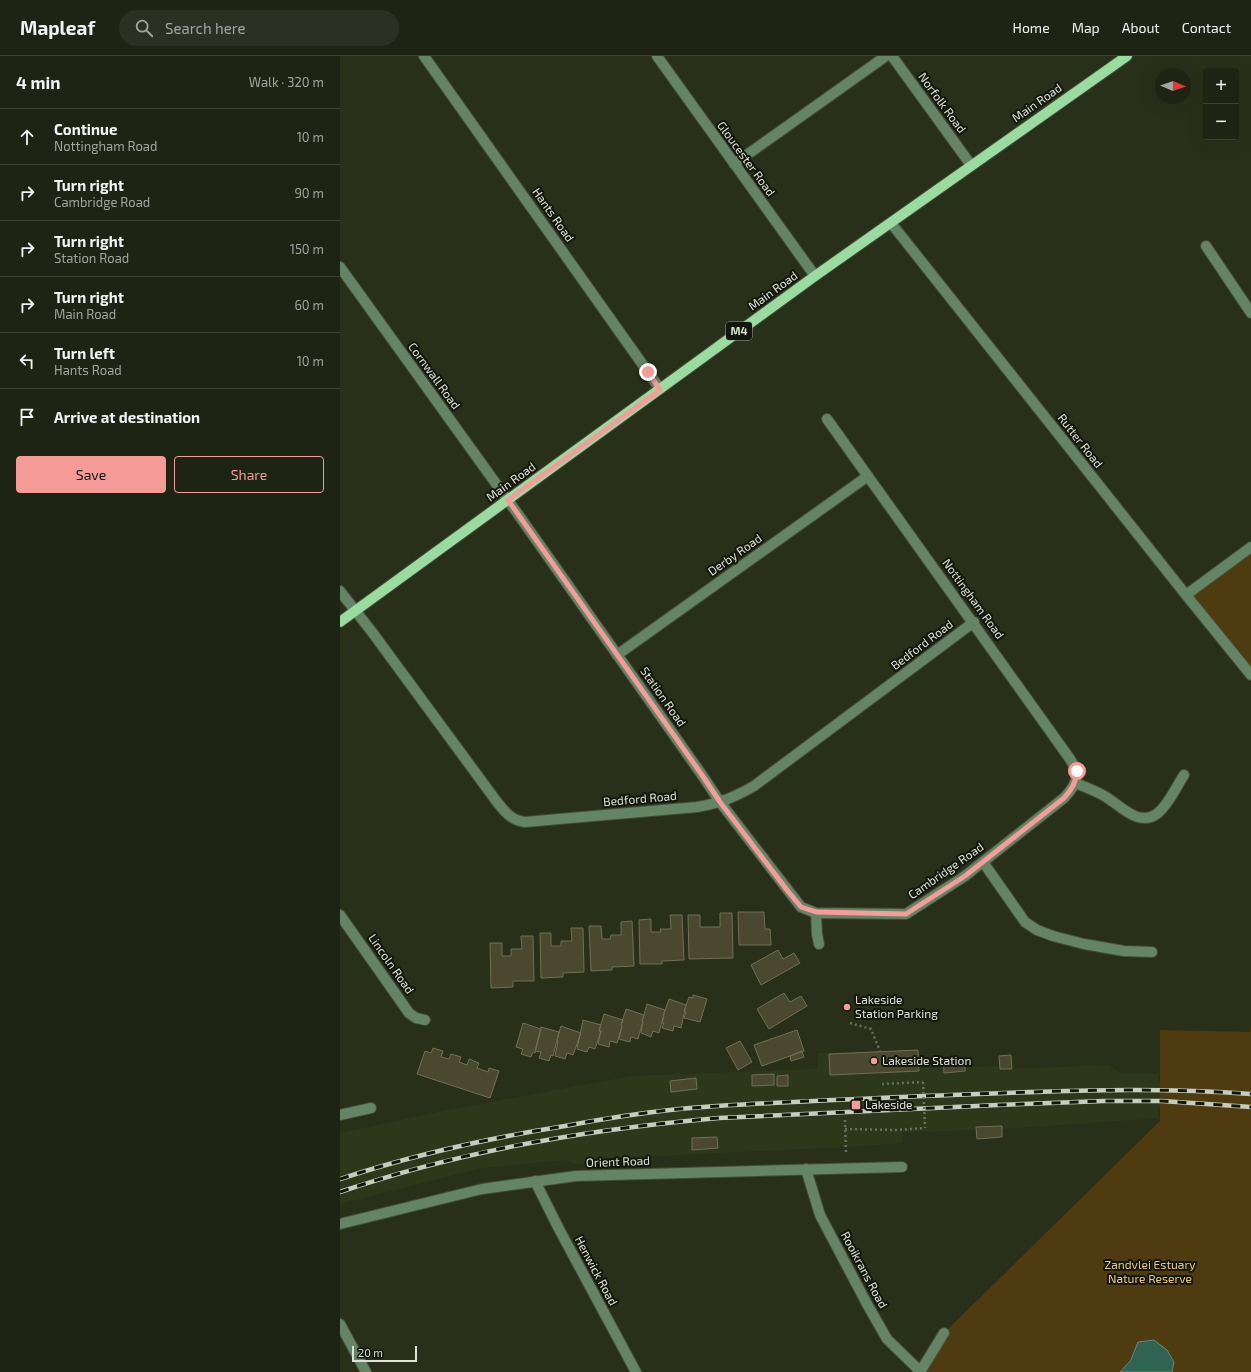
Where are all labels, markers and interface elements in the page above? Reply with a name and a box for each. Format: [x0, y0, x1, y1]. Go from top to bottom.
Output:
search box [119, 10, 399, 46]
text: Mapleaf [20, 16, 95, 39]
icon: search [133, 17, 155, 39]
text: Search here [165, 19, 246, 37]
text: Home [1013, 19, 1050, 36]
text: Map [1072, 19, 1100, 36]
text: About [1122, 19, 1160, 36]
text: Contact [1182, 19, 1231, 36]
north arrow [1155, 68, 1191, 104]
map controls [1203, 68, 1239, 140]
button: + [1203, 68, 1239, 104]
street label: Norfolk Road [916, 69, 969, 135]
text: 4 min [16, 72, 60, 92]
text: Walk · 320 m [249, 74, 324, 90]
street label: Main Road [1009, 80, 1064, 124]
button: − [1203, 104, 1239, 140]
street label: Gloucester Road [715, 118, 779, 199]
text: Continue [54, 120, 117, 138]
icon: ahead [16, 126, 38, 148]
text: 10 m [297, 129, 324, 145]
text: Nottingham Road [54, 138, 157, 154]
text: Turn right [54, 176, 124, 194]
icon: right [16, 182, 38, 204]
text: 90 m [294, 185, 324, 201]
street label: Hants Road [530, 185, 577, 244]
text: Cambridge Road [54, 194, 150, 210]
text: Turn right [54, 232, 124, 250]
icon: right [16, 238, 38, 260]
text: 150 m [290, 241, 324, 257]
text: Station Road [54, 250, 129, 266]
street label: Main Road [745, 268, 800, 313]
text: Turn right [54, 288, 124, 306]
icon: right [16, 294, 38, 316]
text: 60 m [294, 297, 324, 313]
text: Main Road [54, 306, 116, 322]
road number: M4 [726, 322, 752, 340]
street label: Cornwall Road [406, 339, 464, 411]
text: Turn left [54, 344, 115, 362]
icon: left [16, 350, 38, 372]
text: 10 m [297, 353, 324, 369]
text: Hants Road [54, 362, 122, 378]
route end [639, 363, 657, 381]
icon: arrive [16, 406, 38, 428]
text: Arrive at destination [54, 408, 200, 426]
street label: Rutter Road [1055, 411, 1106, 470]
button: Save [16, 456, 166, 493]
button: Share [174, 456, 324, 493]
street label: Main Road [483, 459, 538, 504]
street label: Derby Road [705, 531, 764, 578]
street label: Nottingham Road [940, 556, 1008, 641]
street label: Bedford Road [888, 616, 955, 672]
street label: Station Road [638, 664, 689, 729]
route start [1068, 762, 1086, 780]
street label: Bedford Road [602, 788, 677, 808]
street label: Cambridge Road [905, 839, 986, 901]
street label: Lincoln Road [366, 931, 418, 996]
place label: Lakeside Station Parking [855, 992, 938, 1020]
marker: Lakeside Station Parking [842, 1002, 852, 1012]
place label: Lakeside Station [882, 1053, 971, 1067]
marker: Lakeside Station [869, 1056, 879, 1066]
place label: Lakeside [865, 1097, 913, 1111]
marker: Lakeside [850, 1099, 862, 1111]
street label: Orient Road [586, 1153, 650, 1169]
street label: Rooikrans Road [839, 1229, 891, 1310]
street label: Henwick Road [573, 1233, 621, 1308]
park label: Zandvlei Estuary Nature Reserve [1104, 1257, 1196, 1285]
scale bar [352, 1344, 417, 1363]
text: 20 m [358, 1346, 383, 1359]

